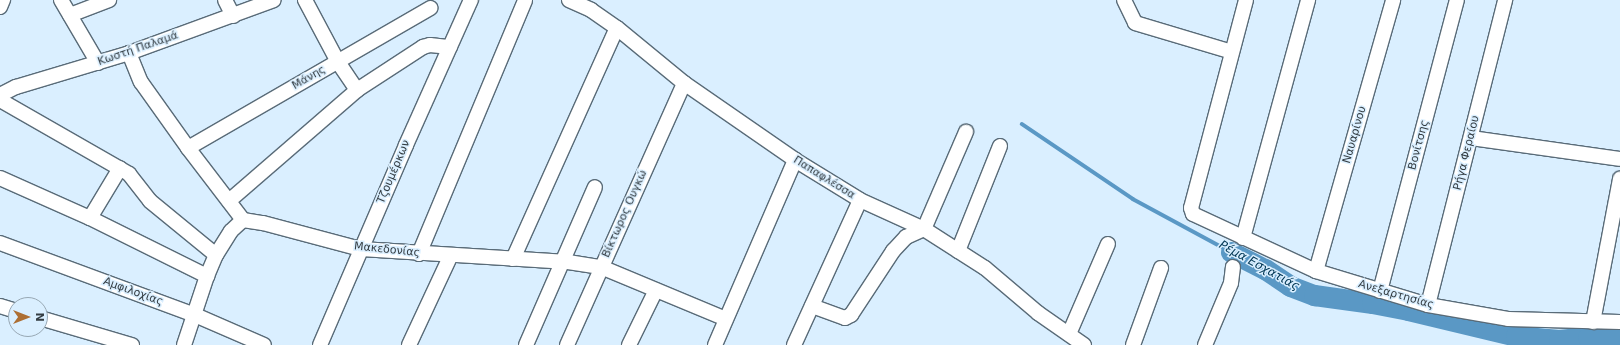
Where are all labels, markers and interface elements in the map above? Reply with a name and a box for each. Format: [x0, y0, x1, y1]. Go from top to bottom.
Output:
street label: Κωστή Παλαμά [96, 29, 180, 69]
street label: Μάνης [290, 63, 328, 93]
street label: Ναυαρίνου [1341, 105, 1369, 165]
street label: Ρήγα Φεραίου [1451, 114, 1483, 192]
street label: Βονίτσης [1406, 119, 1432, 171]
street label: Τζουμέρκων [375, 138, 413, 206]
street label: Παπαφλέσσα [791, 154, 857, 202]
street label: Βίκτωρος Ουγκώ [600, 168, 650, 260]
water label: Ρέμα Εσχατιάς [1216, 238, 1302, 294]
street label: Μακεδονίας [353, 240, 421, 260]
street label: Αμφιλοχίας [101, 275, 165, 309]
street label: Ανεξαρτησίας [1357, 278, 1435, 312]
north arrow [8, 297, 48, 337]
text: N [33, 312, 46, 322]

